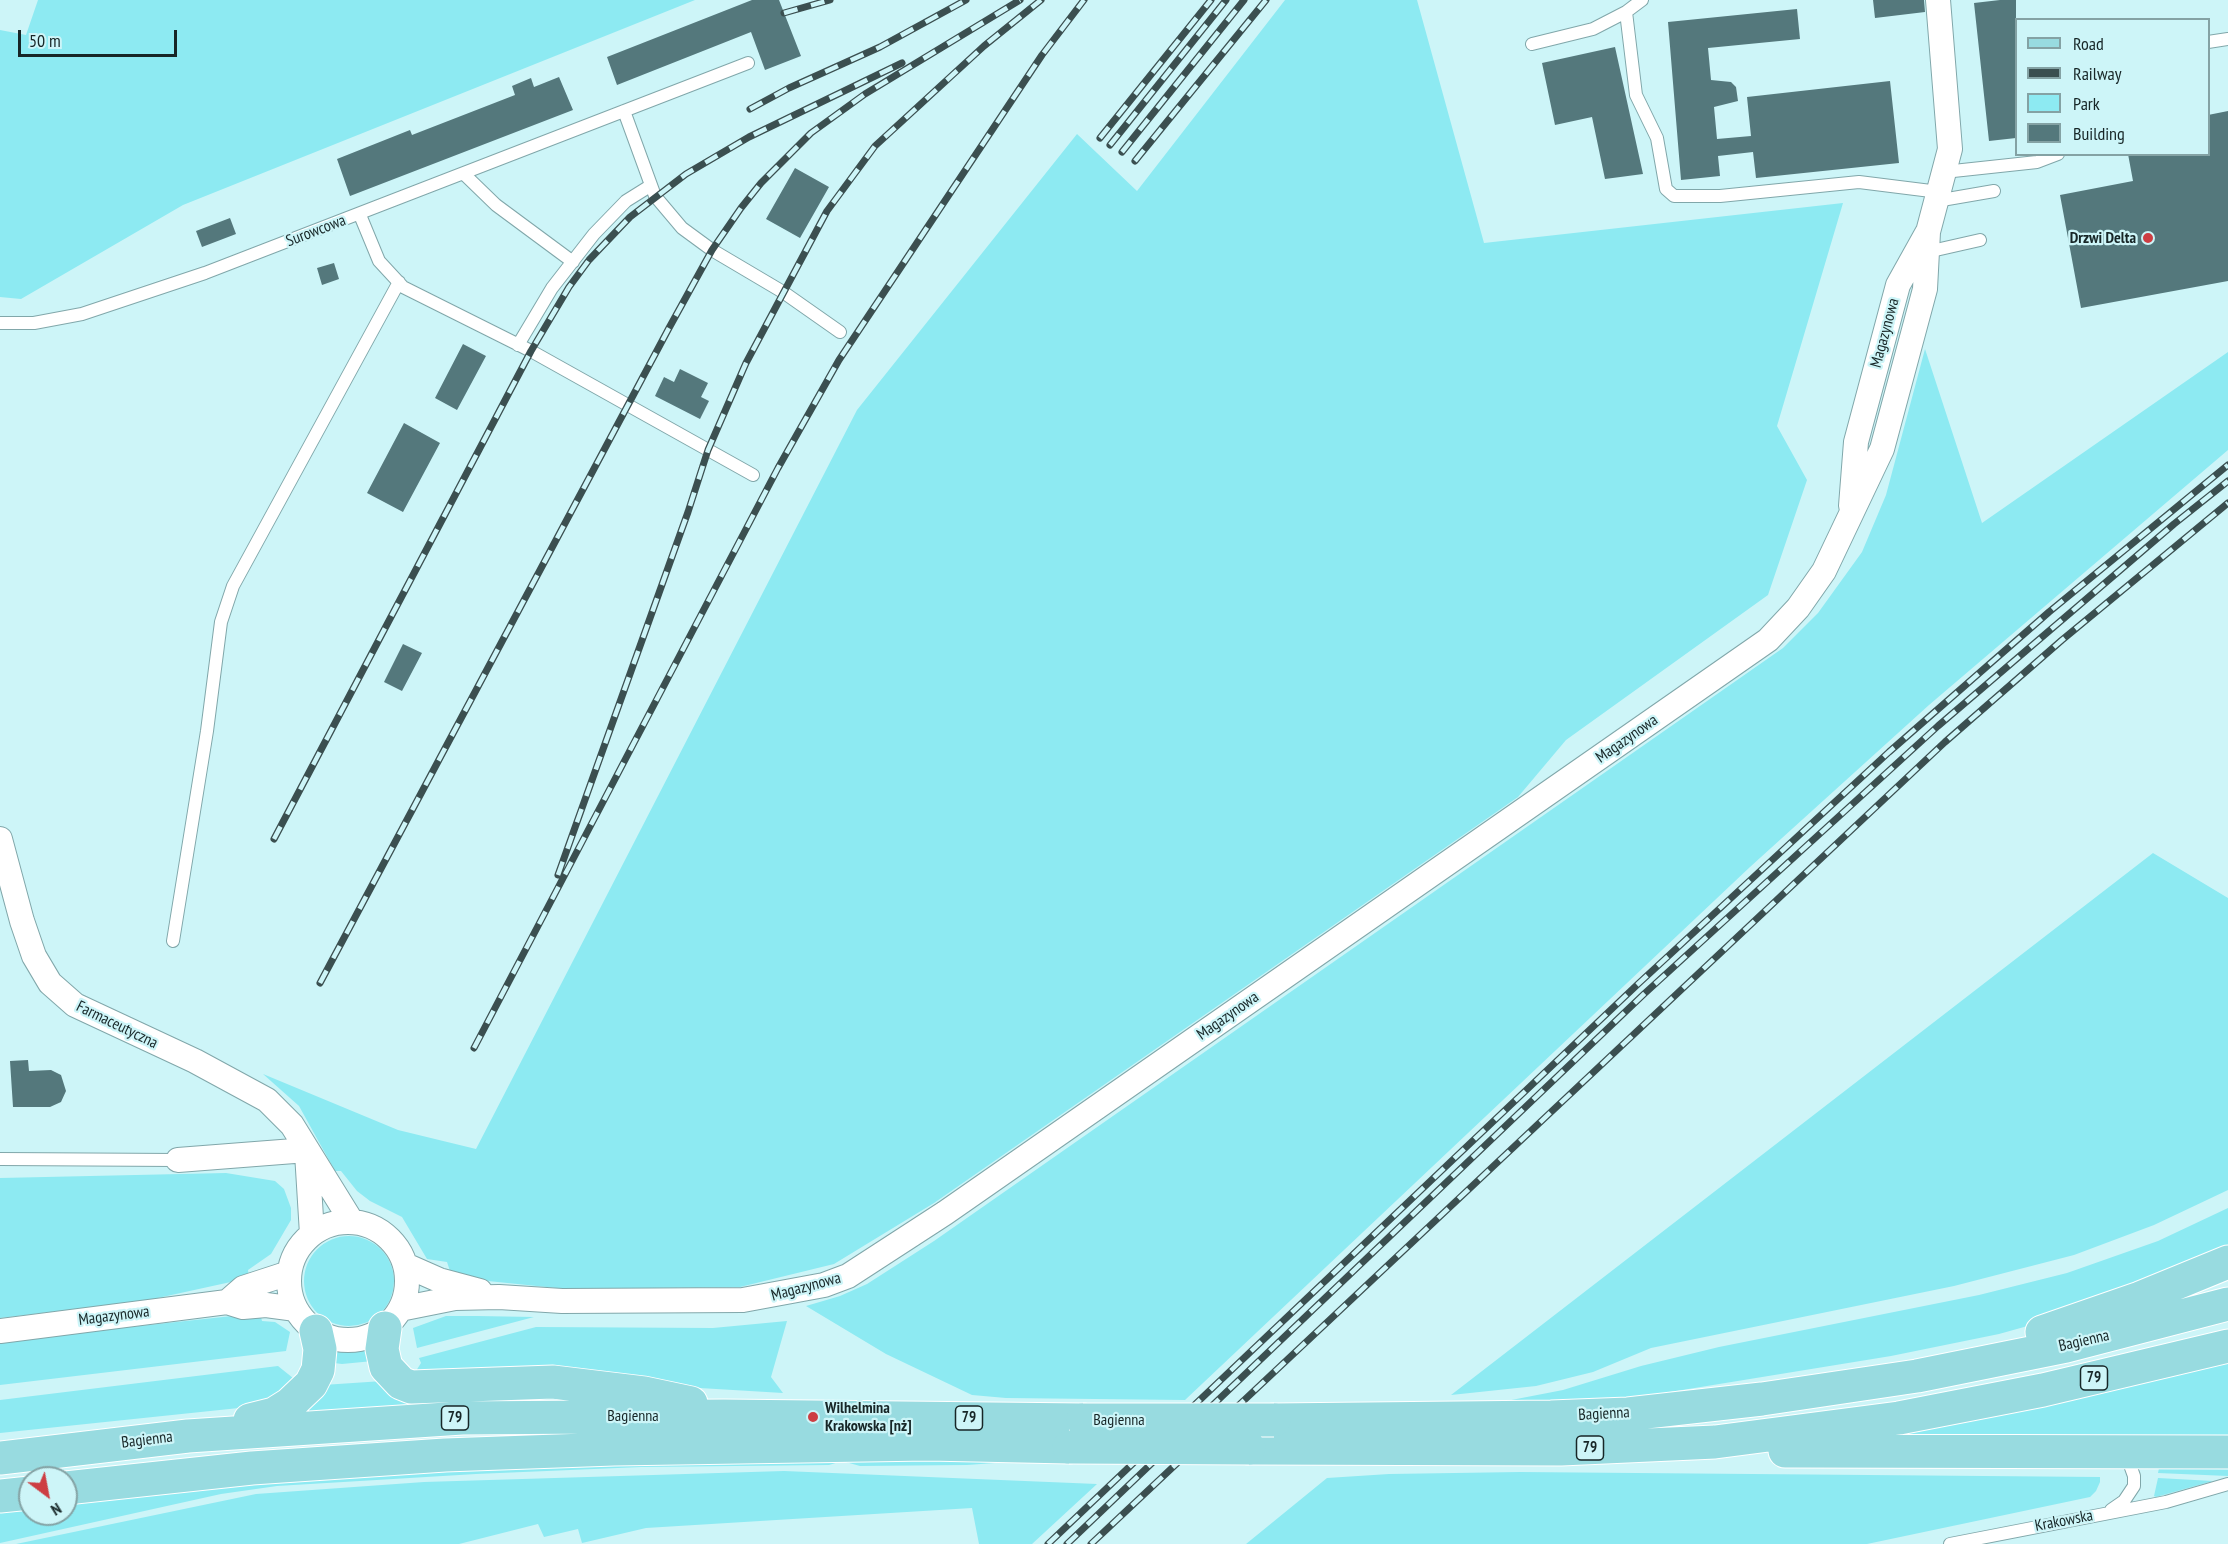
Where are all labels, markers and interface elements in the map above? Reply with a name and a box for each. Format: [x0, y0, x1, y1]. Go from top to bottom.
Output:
scale bar [21, 18, 180, 56]
legend [2015, 18, 2210, 156]
text: 50 m [29, 29, 61, 52]
text: Road [2073, 32, 2104, 55]
text: Railway [2073, 62, 2122, 85]
text: Park [2073, 92, 2100, 115]
text: Building [2073, 122, 2125, 145]
street label: Surowcowa [283, 211, 349, 251]
place label: Drzwi Delta [2070, 228, 2136, 248]
marker: Drzwi Delta [2141, 231, 2155, 245]
street label: Magazynowa [1867, 296, 1903, 370]
street label: Magazynowa [1592, 711, 1662, 767]
street label: Magazynowa [1193, 988, 1263, 1044]
street label: Farmaceutyczna [73, 997, 161, 1053]
street label: Magazynowa [769, 1269, 843, 1305]
street label: Magazynowa [77, 1302, 151, 1330]
street label: Bagienna [2057, 1326, 2111, 1356]
road number: 79 [2080, 1366, 2108, 1390]
place label: Wilhelmina Krakowska [nż] [825, 1398, 912, 1436]
street label: Bagienna [1578, 1403, 1630, 1425]
road number: 79 [442, 1406, 468, 1430]
street label: Bagienna [607, 1406, 659, 1426]
road number: 79 [956, 1406, 982, 1430]
marker: Wilhelmina Krakowska [nż] [806, 1410, 820, 1424]
street label: Bagienna [1093, 1410, 1145, 1430]
street label: Bagienna [120, 1427, 174, 1453]
road number: 79 [1576, 1436, 1604, 1460]
north arrow [18, 1466, 78, 1526]
text: N [48, 1499, 65, 1520]
street label: Krakowska [2033, 1506, 2095, 1536]

